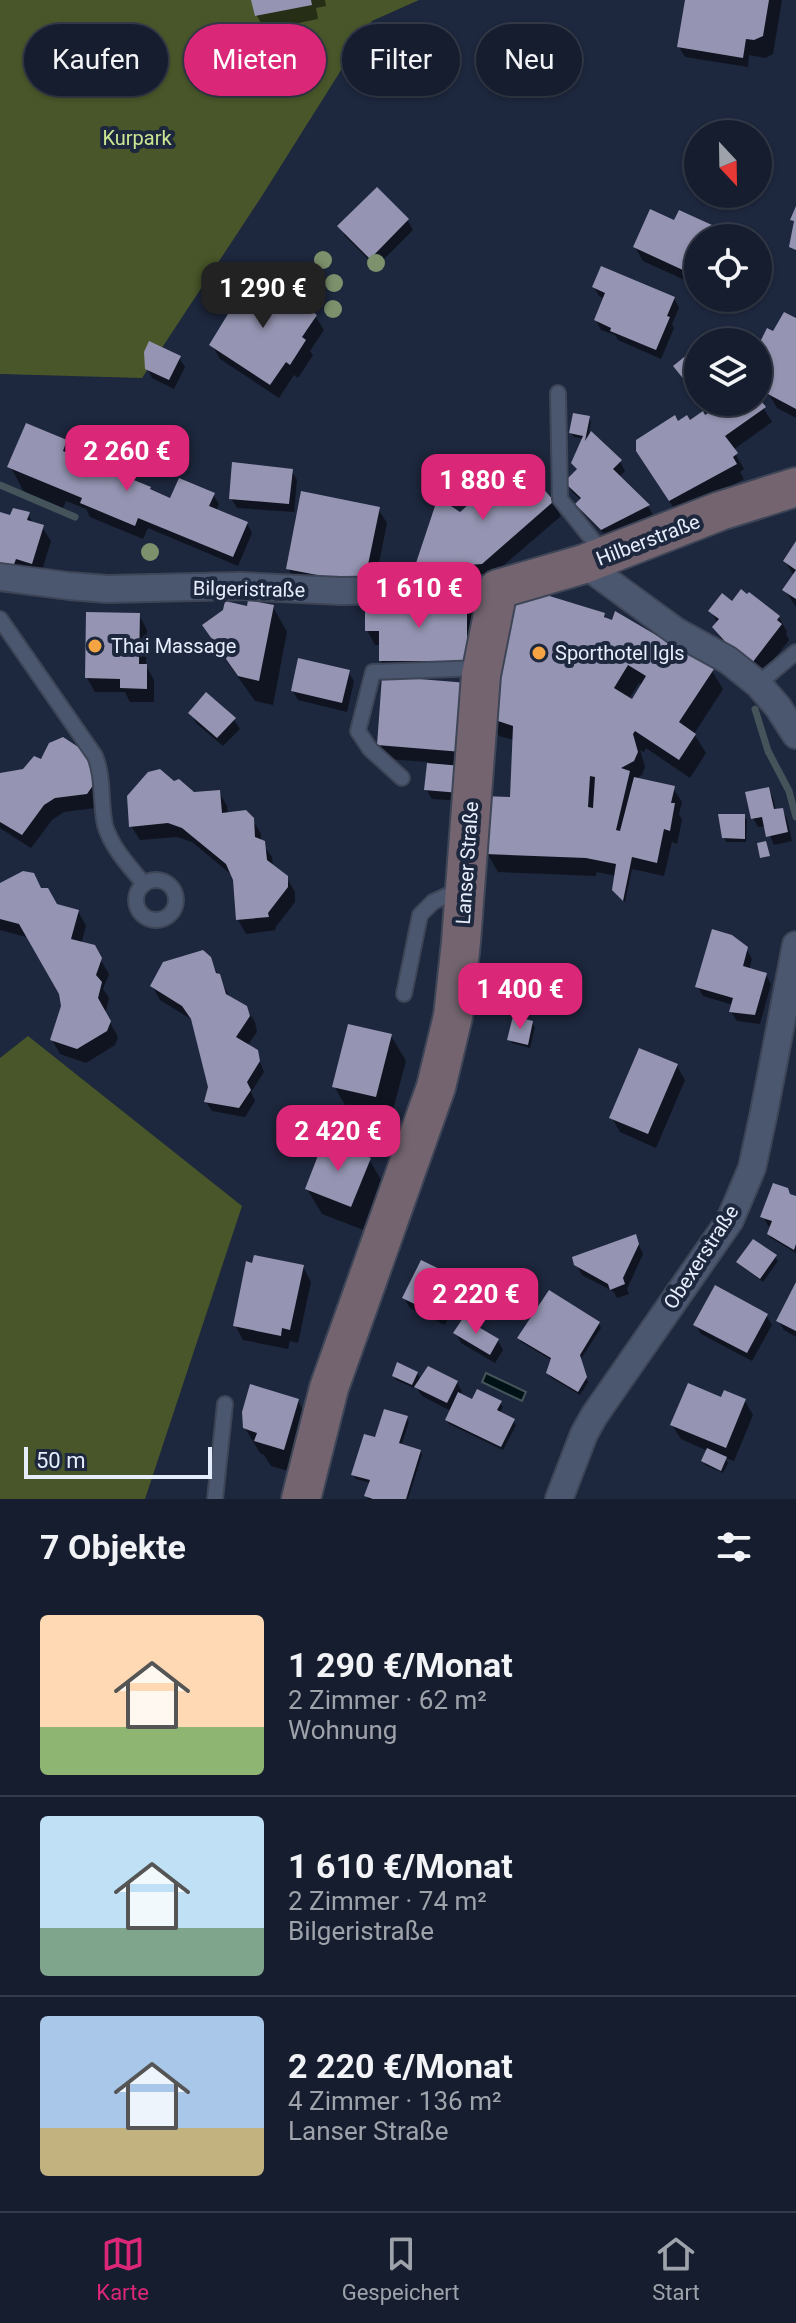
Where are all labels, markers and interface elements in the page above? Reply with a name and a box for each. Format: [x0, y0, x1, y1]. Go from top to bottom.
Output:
chip: Kaufen [24, 24, 168, 96]
chip: Mieten [184, 24, 326, 96]
chip: Filter [342, 24, 460, 96]
chip: Neu [476, 24, 582, 96]
north arrow [684, 120, 772, 208]
map controls [684, 120, 772, 416]
park label: Kurpark [102, 126, 172, 150]
button: locate [684, 224, 772, 312]
pin: 1 290 € [189, 262, 337, 330]
text: 1 290 € [219, 273, 307, 303]
button: layers [684, 328, 772, 416]
pin: 2 260 € [53, 425, 201, 493]
text: 2 260 € [83, 436, 171, 466]
pin: 1 880 € [409, 454, 557, 522]
text: 1 880 € [439, 465, 527, 495]
street label: Hilberstraße [593, 509, 703, 571]
pin: 1 610 € [345, 562, 493, 630]
text: 1 610 € [375, 573, 463, 603]
street label: Bilgeristraße [193, 576, 305, 602]
place label: Thai Massage [111, 634, 236, 658]
marker: Thai Massage [86, 637, 104, 655]
place label: Sporthotel Igls [555, 641, 685, 665]
marker: Sporthotel Igls [530, 644, 548, 662]
street label: Lanser Straße [451, 801, 483, 925]
pin: 1 400 € [446, 963, 594, 1031]
text: 1 400 € [476, 974, 564, 1004]
pin: 2 420 € [264, 1105, 412, 1173]
text: 2 420 € [294, 1116, 382, 1146]
street label: Obexerstraße [658, 1200, 744, 1314]
pin: 2 220 € [402, 1268, 550, 1336]
text: 2 220 € [432, 1279, 520, 1309]
scale bar [24, 1443, 212, 1479]
text: 50 m [36, 1448, 85, 1473]
icon: filters [712, 1525, 756, 1569]
text: 7 Objekte [40, 1527, 186, 1567]
text: 1 290 €/Monat [288, 1645, 513, 1685]
icon: home [104, 1647, 200, 1743]
text: 2 Zimmer · 62 m² [288, 1685, 487, 1715]
text: Wohnung [288, 1715, 397, 1745]
text: 1 610 €/Monat [288, 1846, 513, 1886]
icon: home [104, 1848, 200, 1944]
text: 2 Zimmer · 74 m² [288, 1886, 487, 1916]
text: Bilgeristraße [288, 1916, 434, 1946]
text: 2 220 €/Monat [288, 2046, 513, 2086]
icon: home [104, 2048, 200, 2144]
text: 4 Zimmer · 136 m² [288, 2086, 501, 2116]
text: Lanser Straße [288, 2116, 449, 2146]
tab: Karte [96, 2232, 149, 2305]
tab: Gespeichert [342, 2232, 460, 2305]
tab: Start [652, 2232, 700, 2305]

